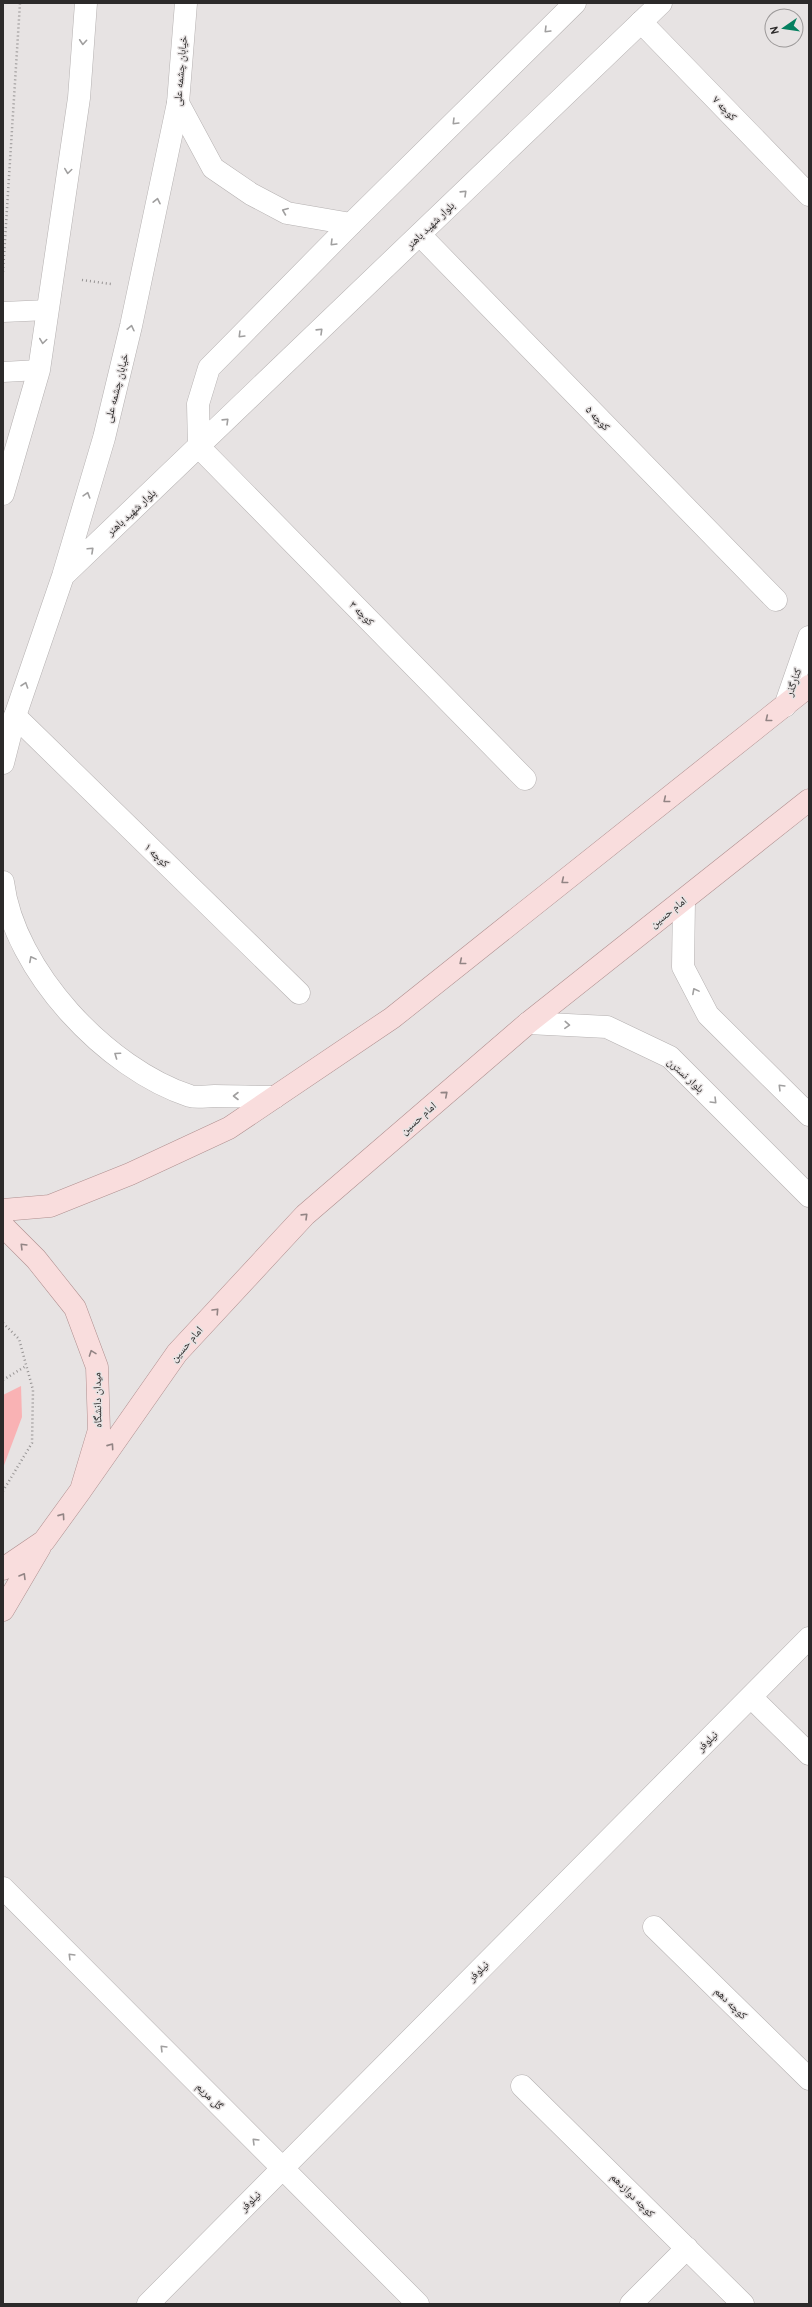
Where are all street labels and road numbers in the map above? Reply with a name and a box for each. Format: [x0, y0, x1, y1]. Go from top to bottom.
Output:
street label: خیابان چشمه علی [171, 35, 191, 107]
street label: کوچه ۷ [709, 93, 740, 124]
street label: بلوار شهید باهنر [403, 199, 458, 253]
street label: خیابان چشمه علی [102, 352, 132, 424]
street label: کوچه ۵ [582, 403, 613, 434]
street label: بلوار شهید باهنر [103, 486, 159, 540]
street label: کوچه ۳ [346, 598, 377, 629]
street label: کنارگذر [782, 666, 805, 699]
street label: کوچه ۱ [141, 841, 172, 871]
street label: امام حسین [647, 894, 690, 932]
street label: بلوار نسترن [664, 1055, 707, 1096]
street label: امام حسین [398, 1099, 440, 1138]
street label: امام حسین [167, 1324, 206, 1366]
street label: میدان دانشگاه [91, 1372, 105, 1428]
street label: نیلوفر [694, 1728, 721, 1756]
street label: نیلوفر [465, 1958, 492, 1986]
street label: کوچه دهم [711, 1985, 750, 2023]
street label: گل مریم [193, 2080, 226, 2114]
street label: کوچه دوازدهم [607, 2171, 658, 2221]
street label: نیلوفر [237, 2188, 264, 2216]

